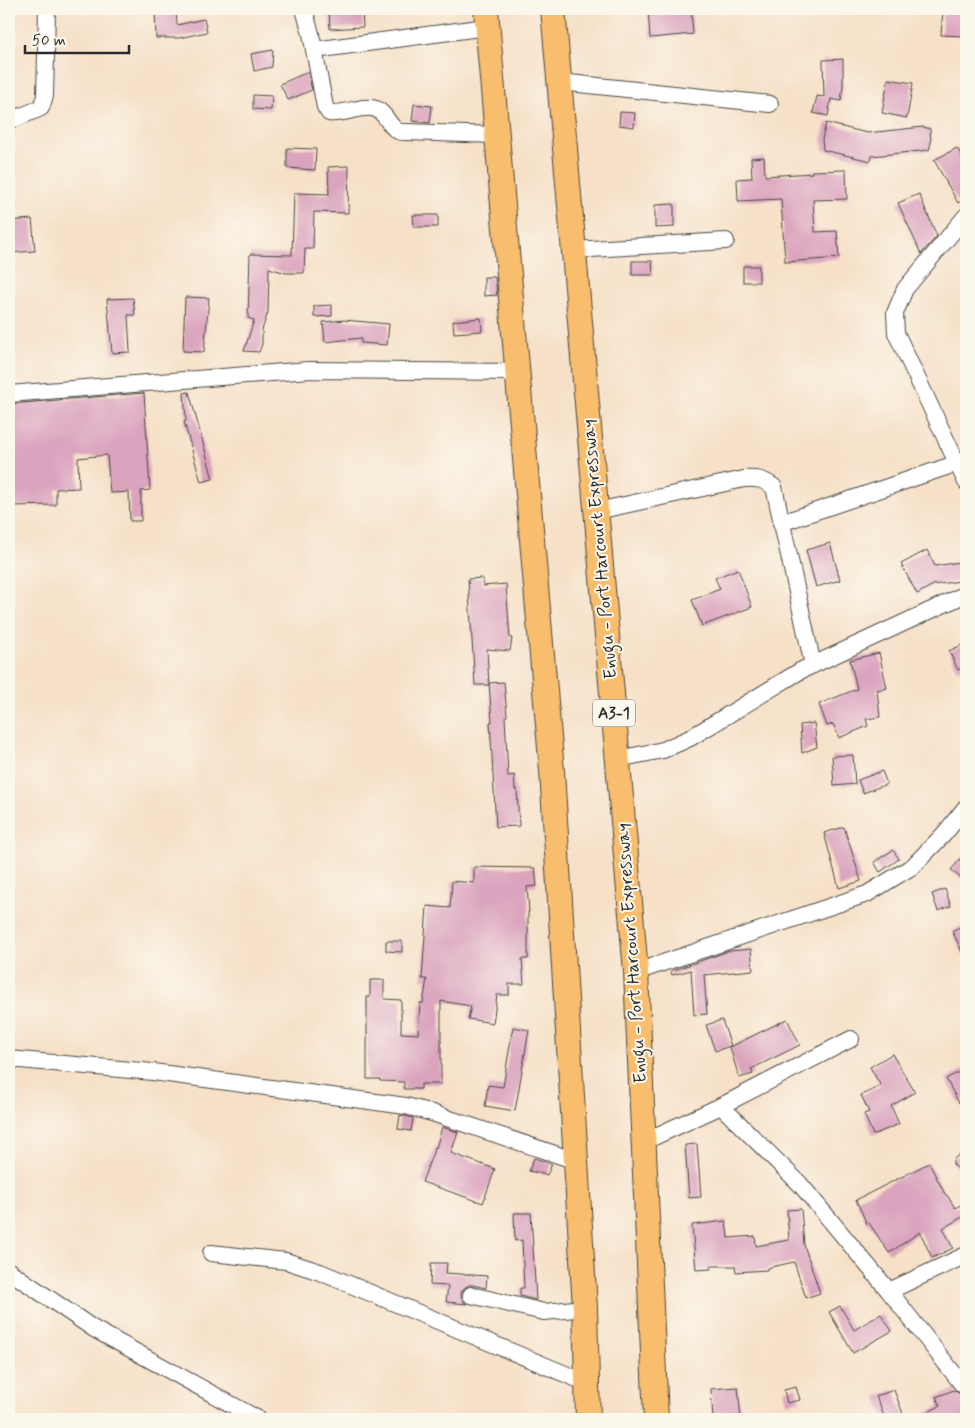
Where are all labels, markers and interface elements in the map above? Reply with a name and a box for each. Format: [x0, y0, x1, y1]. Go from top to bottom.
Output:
scale bar [25, 22, 129, 54]
text: 50 m [32, 31, 66, 51]
street label: Enugu - Port Harcourt Expressway [577, 418, 625, 680]
road number: A3-1 [593, 700, 635, 726]
street label: Enugu - Port Harcourt Expressway [611, 822, 655, 1084]

